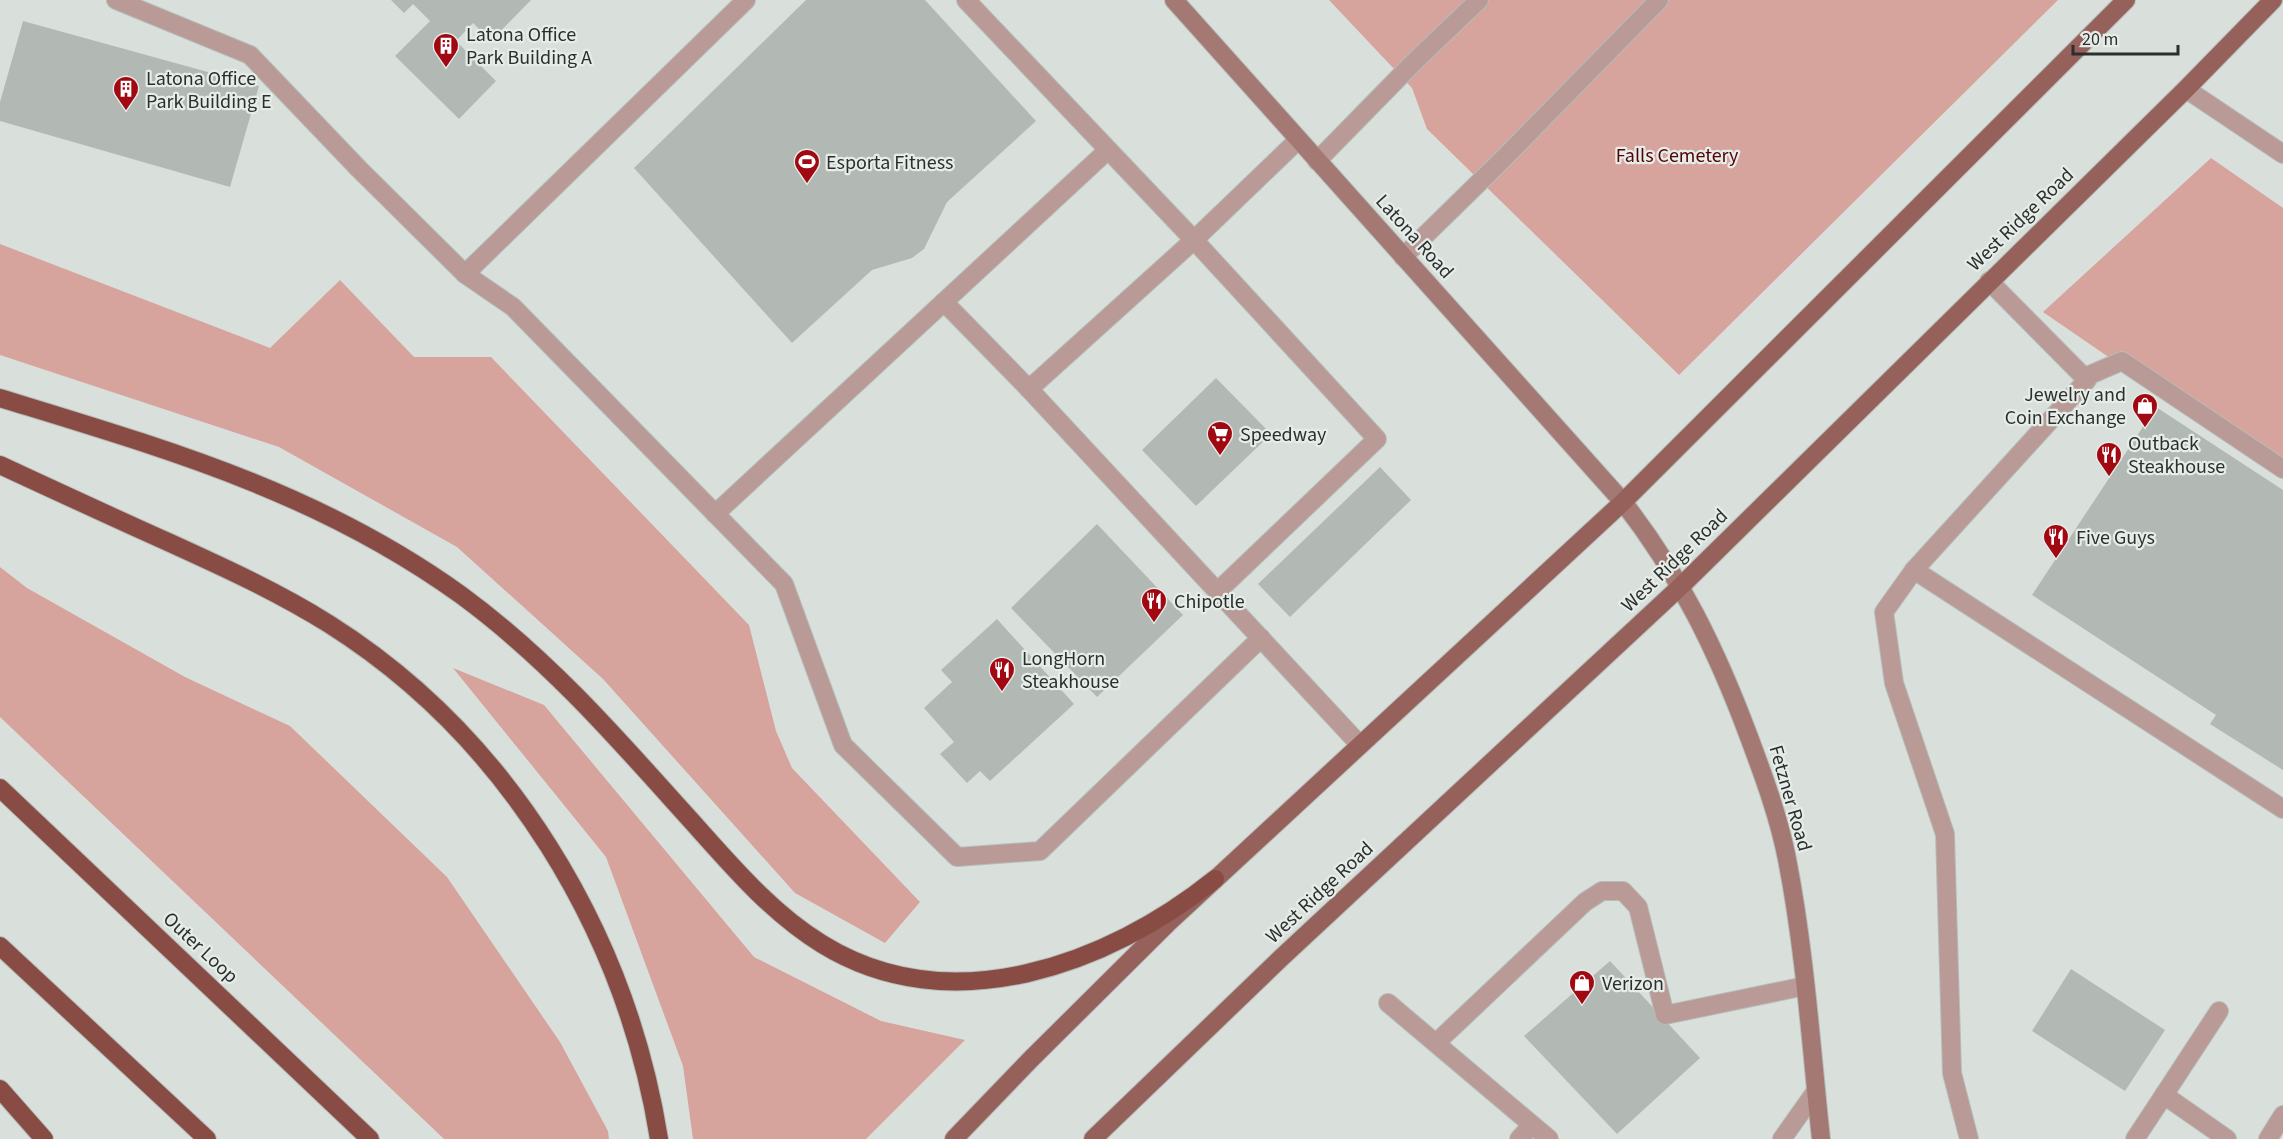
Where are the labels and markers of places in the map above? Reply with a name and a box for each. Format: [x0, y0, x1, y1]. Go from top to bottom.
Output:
place label: Latona Office Park Building A [466, 21, 592, 72]
building icon: Latona Office Park Building A [431, 31, 461, 69]
place label: Latona Office Park Building E [146, 65, 272, 116]
building icon: Latona Office Park Building E [111, 74, 141, 112]
sports icon: Esporta Fitness [792, 147, 822, 185]
place label: Esporta Fitness [826, 149, 953, 177]
place label: Jewelry and Coin Exchange [2005, 381, 2126, 432]
shop icon: Jewelry and Coin Exchange [2130, 391, 2160, 429]
supermarket icon: Speedway [1205, 419, 1235, 457]
place label: Speedway [1240, 421, 1327, 449]
place label: Outback Steakhouse [2128, 430, 2225, 481]
restaurant icon: Outback Steakhouse [2094, 440, 2124, 478]
restaurant icon: Five Guys [2041, 522, 2071, 560]
place label: Five Guys [2076, 524, 2155, 552]
restaurant icon: Chipotle [1139, 586, 1169, 624]
place label: Chipotle [1174, 588, 1245, 616]
place label: LongHorn Steakhouse [1022, 645, 1119, 696]
restaurant icon: LongHorn Steakhouse [987, 655, 1017, 693]
shop icon: Verizon [1567, 968, 1597, 1006]
place label: Verizon [1602, 970, 1664, 998]

